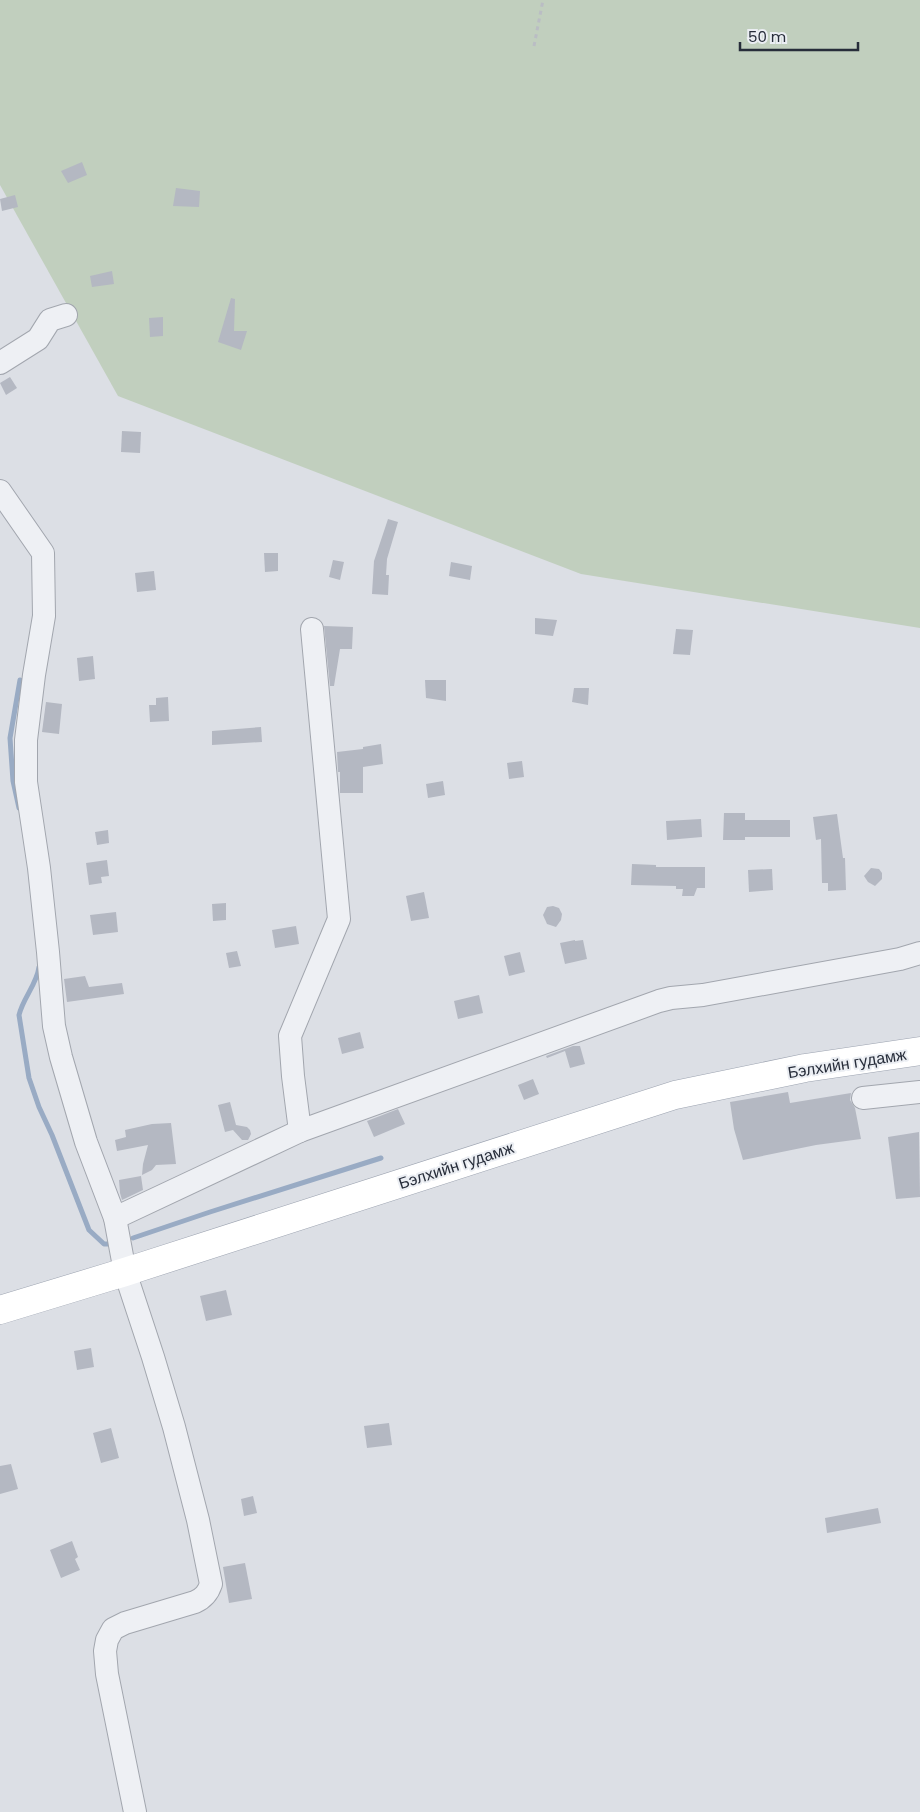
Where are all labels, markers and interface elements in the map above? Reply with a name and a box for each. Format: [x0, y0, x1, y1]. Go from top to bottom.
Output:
scale bar [740, 20, 858, 52]
text: 50 m [748, 26, 786, 47]
street label: Бэлхийн гудамж [786, 1043, 908, 1084]
street label: Бэлхийн гудамж [396, 1136, 517, 1195]

